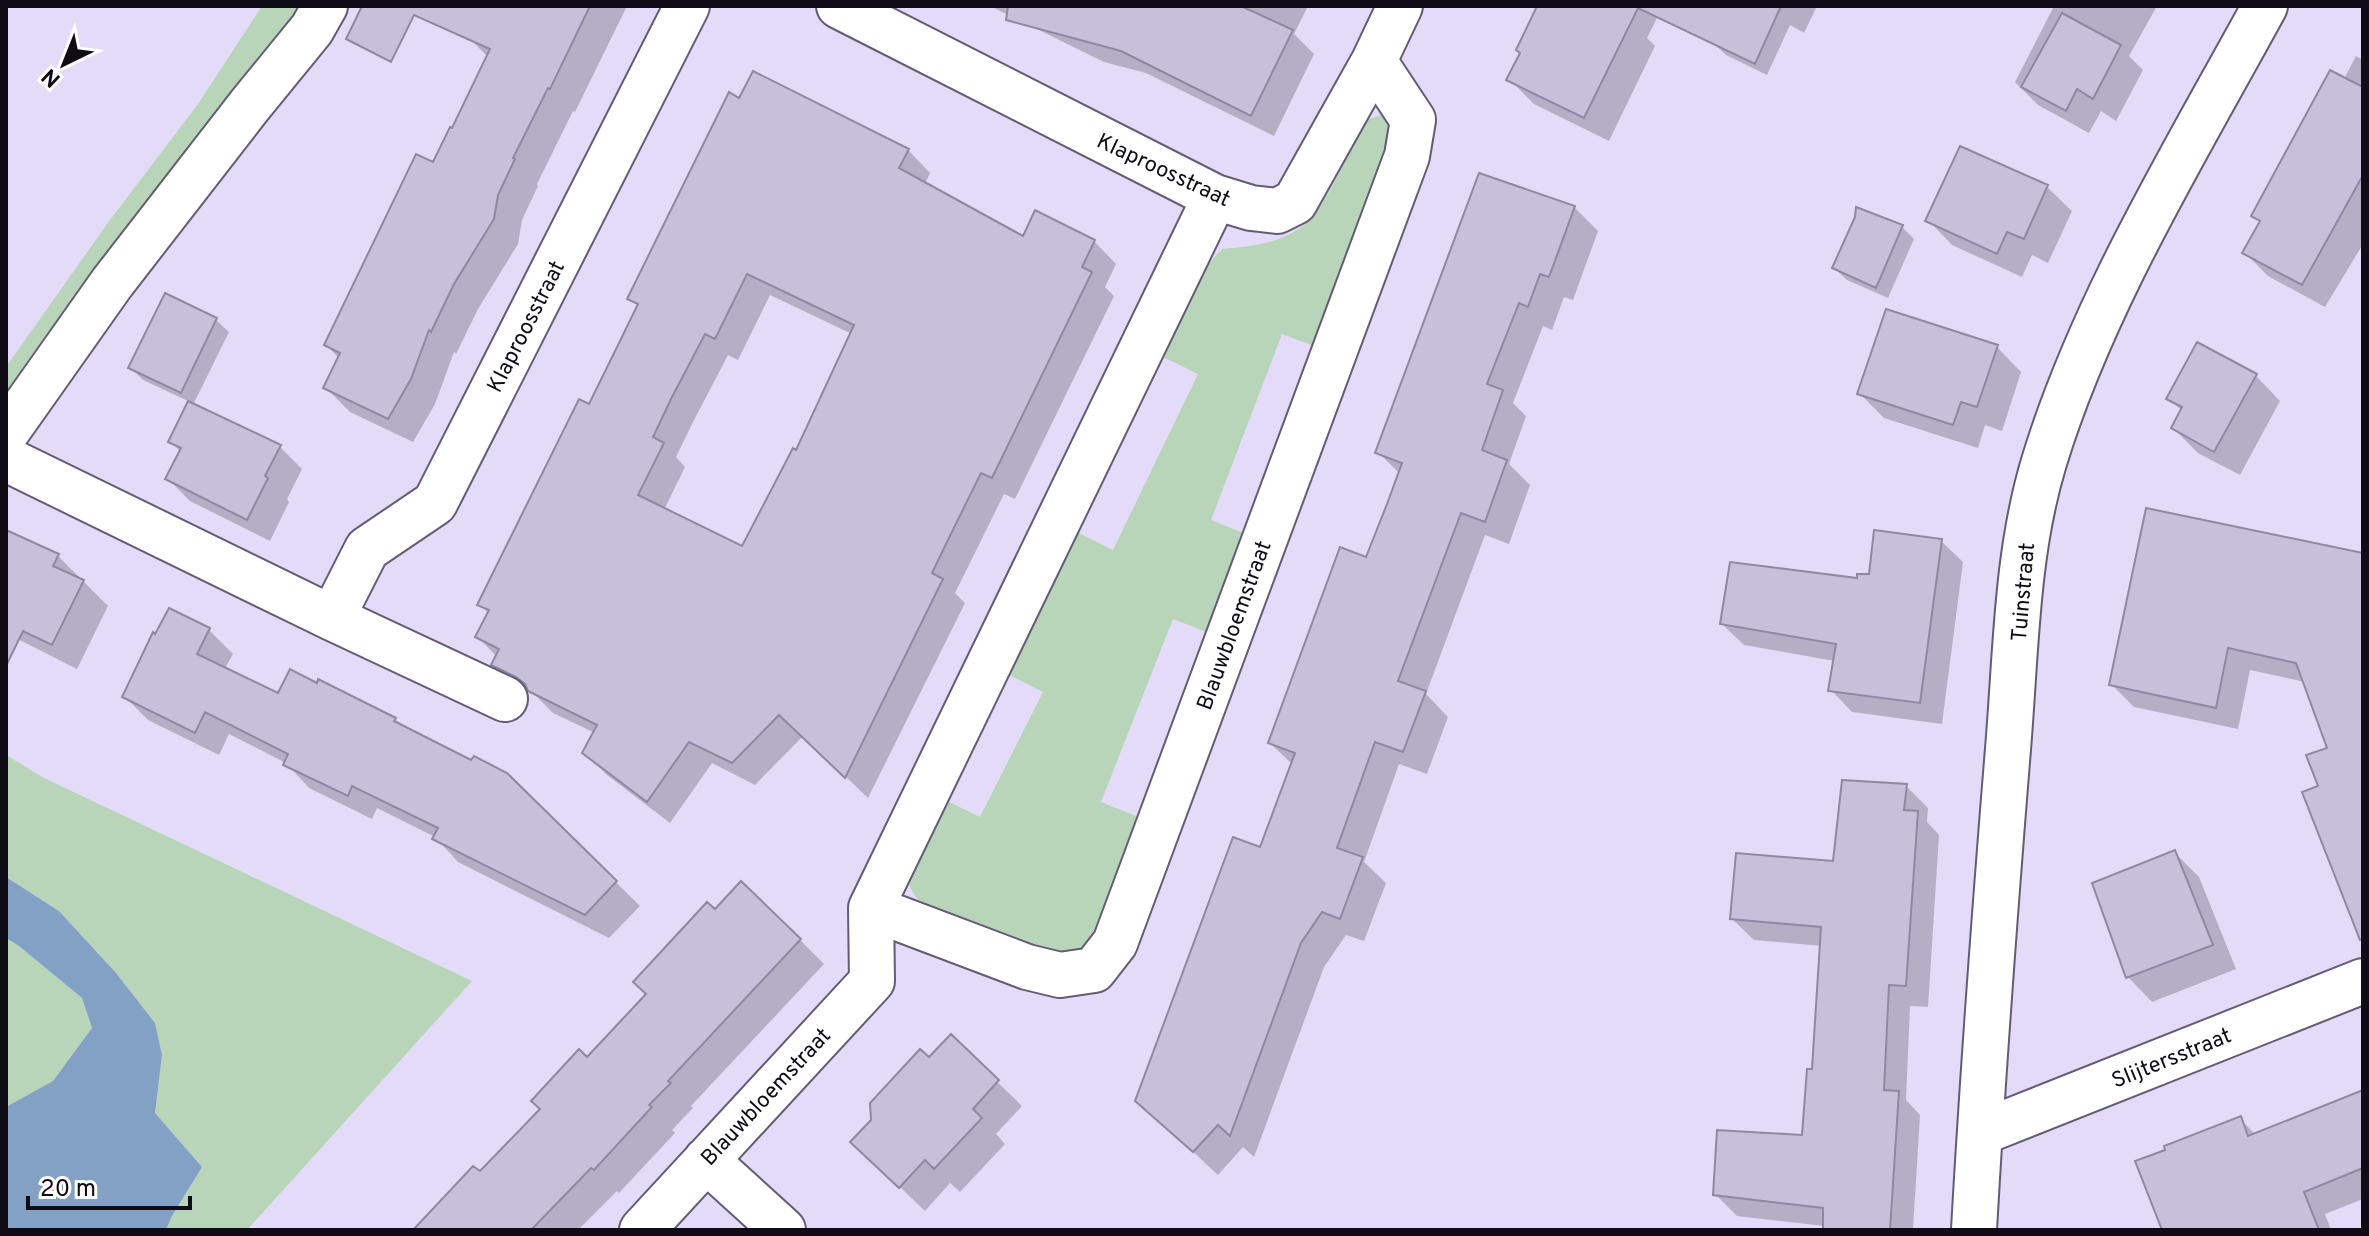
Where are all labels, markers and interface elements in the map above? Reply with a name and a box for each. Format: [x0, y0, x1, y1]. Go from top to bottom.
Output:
north arrow [24, 24, 104, 104]
text: N [37, 62, 67, 92]
street label: Klaproosstraat [1092, 129, 1234, 214]
street label: Klaproosstraat [482, 257, 572, 398]
street label: Blauwbloemstraat [1192, 537, 1279, 714]
street label: Tuinstraat [2007, 542, 2042, 643]
street label: Blauwbloemstraat [696, 1023, 837, 1172]
street label: Slijtersstraat [2108, 1023, 2236, 1096]
scale bar [28, 1160, 190, 1210]
text: 20 m [40, 1175, 96, 1205]

